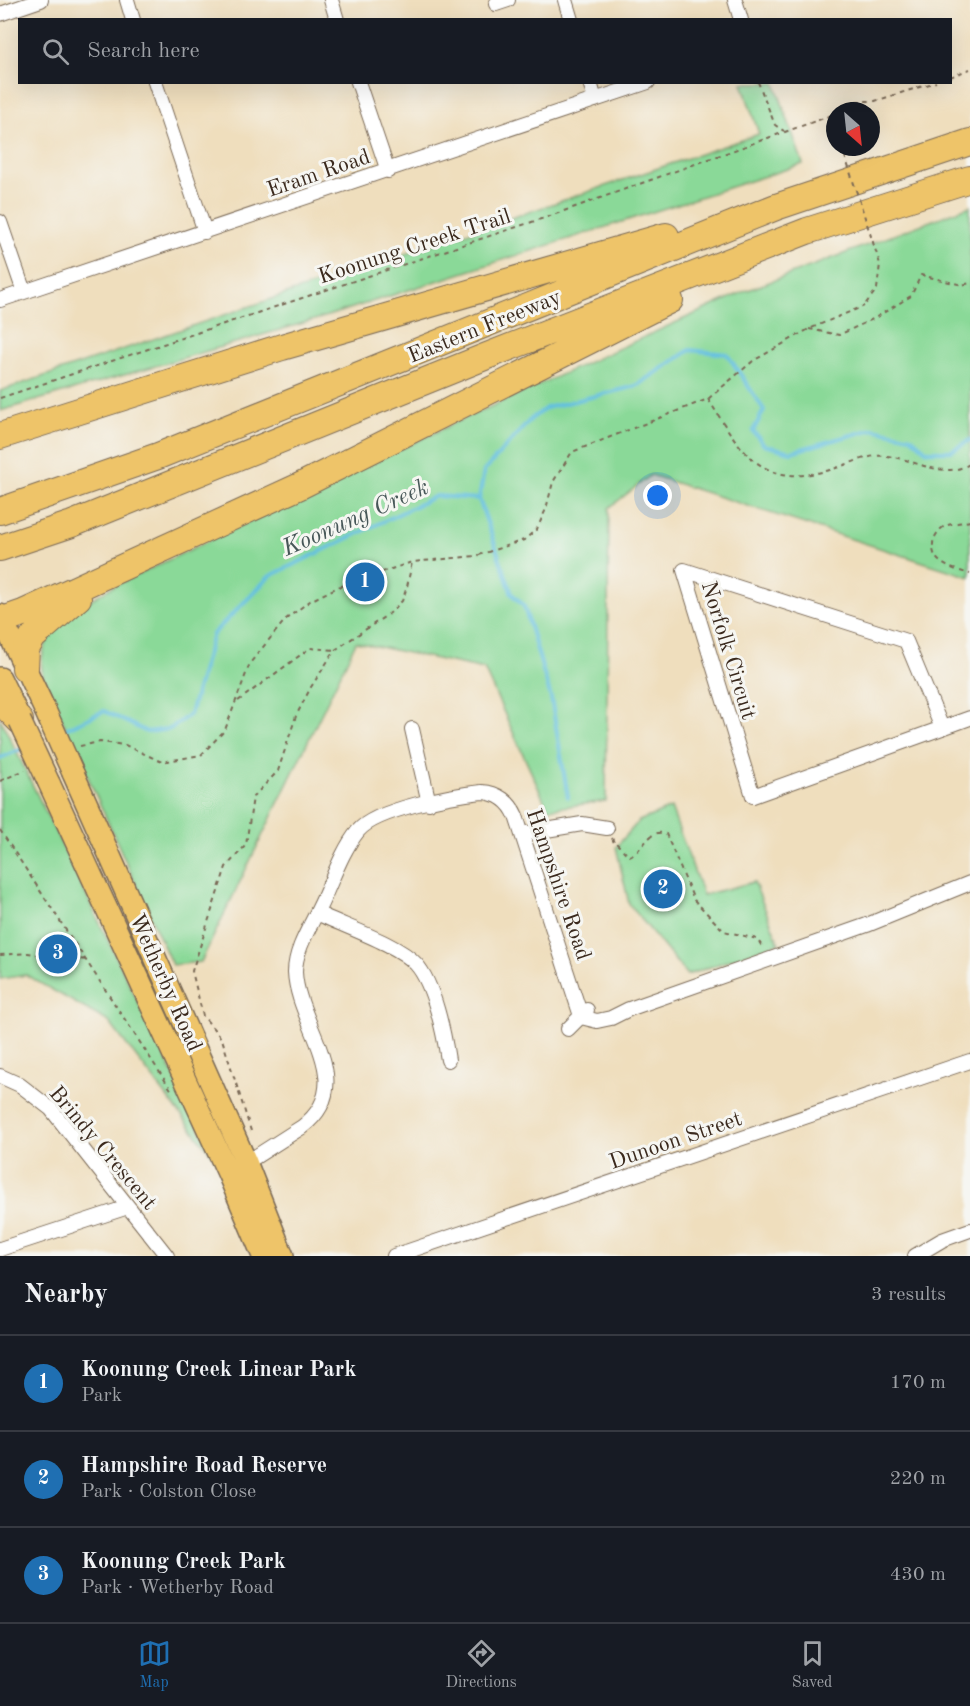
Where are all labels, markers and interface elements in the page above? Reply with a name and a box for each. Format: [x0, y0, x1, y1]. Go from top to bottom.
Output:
search box [18, 18, 952, 84]
icon: search [39, 35, 72, 68]
text: Search here [87, 40, 200, 62]
north arrow [826, 102, 880, 156]
street label: Eram Road [264, 146, 373, 202]
street label: Koonung Creek Trail [316, 205, 514, 288]
street label: Eastern Freeway [405, 286, 565, 368]
water label: Koonung Creek [278, 476, 433, 562]
your location [643, 481, 672, 510]
pin: 1 [346, 560, 385, 604]
street label: Norfolk Circuit [697, 579, 760, 722]
street label: Hampshire Road [522, 806, 594, 963]
pin: 2 [644, 866, 682, 912]
street label: Wetherby Road [125, 911, 205, 1055]
pin: 3 [38, 932, 78, 976]
street label: Brindy Crescent [45, 1082, 160, 1214]
street label: Dunoon Street [606, 1108, 745, 1174]
text: Nearby [24, 1282, 108, 1308]
text: 3 results [871, 1285, 946, 1305]
text: Koonung Creek Linear Park [81, 1359, 357, 1381]
text: 1 [38, 1373, 49, 1393]
text: 170 m [890, 1373, 946, 1393]
text: Park [81, 1386, 122, 1406]
text: Hampshire Road Reserve [81, 1455, 327, 1477]
text: 2 [38, 1469, 49, 1489]
text: 220 m [890, 1469, 946, 1489]
text: Park · Colston Close [81, 1482, 256, 1502]
text: Koonung Creek Park [81, 1551, 286, 1573]
text: 3 [38, 1565, 49, 1585]
text: 430 m [890, 1565, 946, 1585]
text: Park · Wetherby Road [81, 1578, 274, 1598]
tab: Map [138, 1637, 171, 1693]
tab: Directions [446, 1637, 517, 1693]
tab: Saved [792, 1637, 832, 1693]

